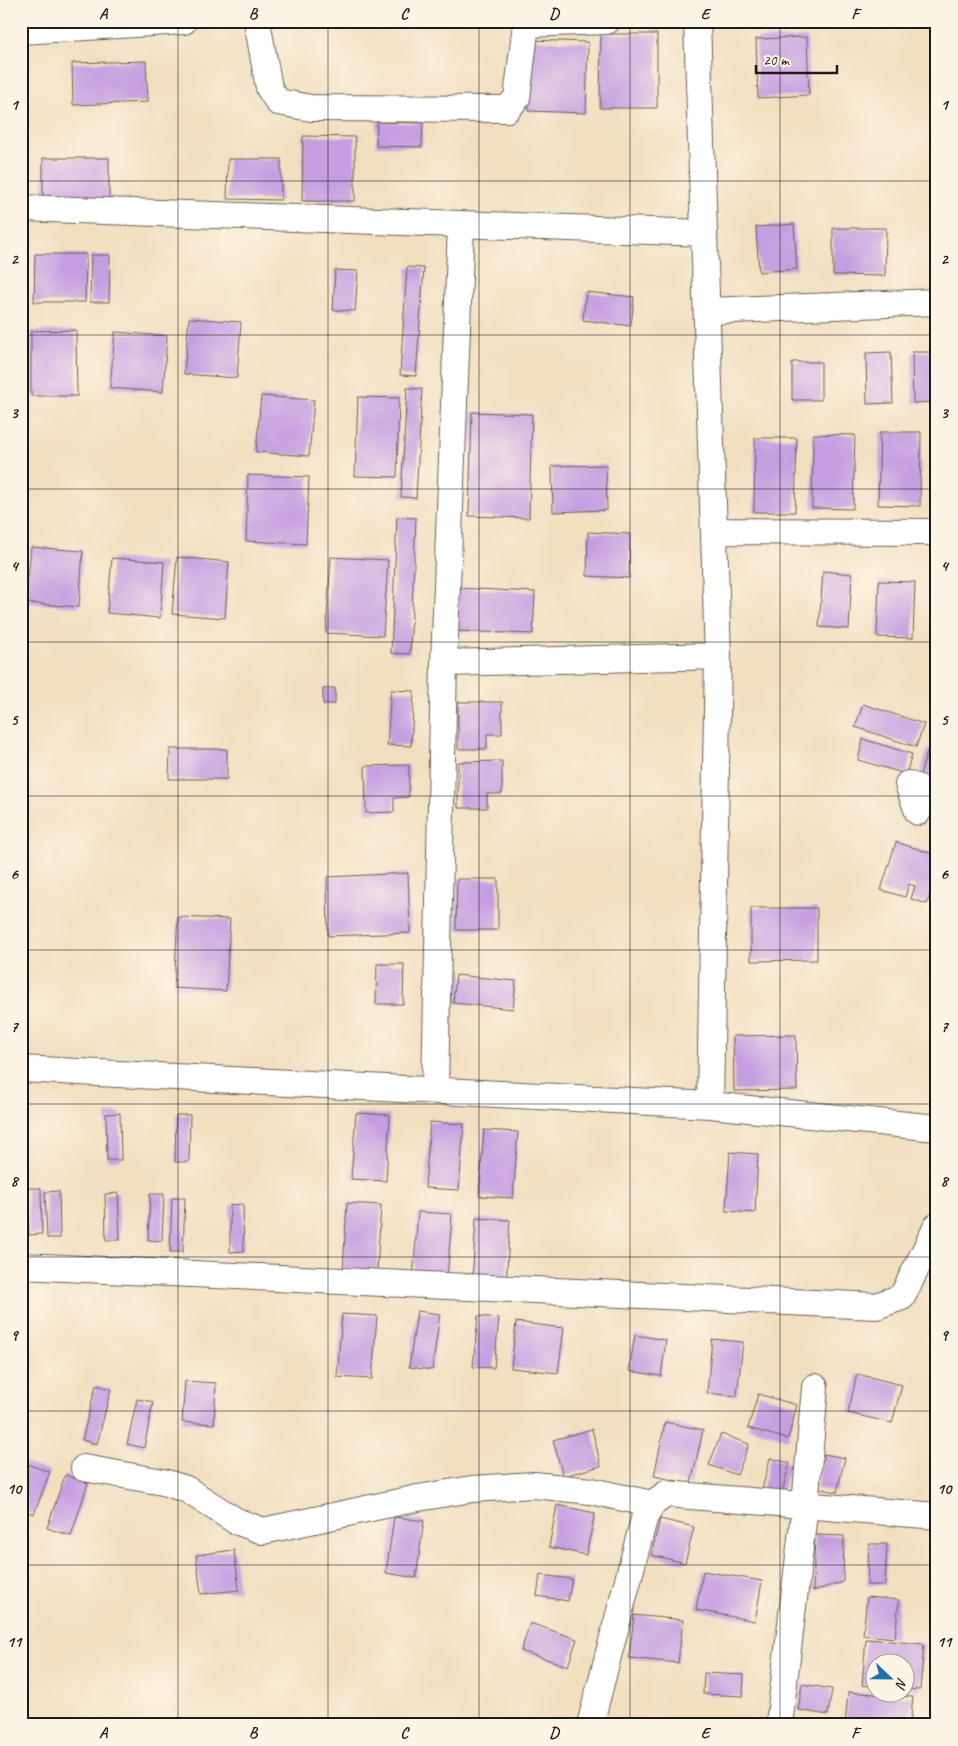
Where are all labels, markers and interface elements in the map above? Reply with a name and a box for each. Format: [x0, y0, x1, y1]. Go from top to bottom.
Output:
text: A [99, 4, 109, 24]
text: B [249, 4, 259, 24]
text: C [400, 4, 410, 24]
text: D [549, 4, 560, 24]
text: E [701, 4, 712, 24]
text: F [851, 4, 862, 24]
scale bar [756, 42, 837, 74]
text: 20 m [763, 51, 790, 70]
text: 1 [10, 95, 19, 115]
text: 1 [940, 95, 949, 115]
text: 2 [10, 249, 19, 269]
text: 2 [940, 249, 949, 269]
text: 3 [10, 403, 19, 423]
text: 3 [940, 403, 949, 423]
text: 4 [10, 556, 19, 576]
text: 4 [940, 556, 949, 576]
text: 5 [11, 710, 20, 730]
text: 5 [941, 710, 950, 730]
text: 6 [10, 864, 19, 884]
text: 6 [940, 864, 949, 884]
text: 7 [10, 1017, 19, 1037]
text: 7 [940, 1017, 949, 1037]
text: 8 [10, 1171, 19, 1191]
text: 8 [940, 1171, 949, 1191]
text: 9 [10, 1325, 19, 1345]
text: 9 [940, 1325, 949, 1345]
text: 10 [7, 1479, 23, 1499]
text: 10 [937, 1479, 953, 1499]
text: 11 [7, 1632, 23, 1652]
text: 11 [937, 1632, 953, 1652]
north arrow [866, 1654, 916, 1704]
text: N [891, 1675, 911, 1692]
text: A [99, 1723, 109, 1743]
text: B [249, 1723, 259, 1743]
text: C [400, 1723, 410, 1743]
text: D [549, 1723, 560, 1743]
text: E [701, 1723, 712, 1743]
text: F [851, 1723, 862, 1743]

